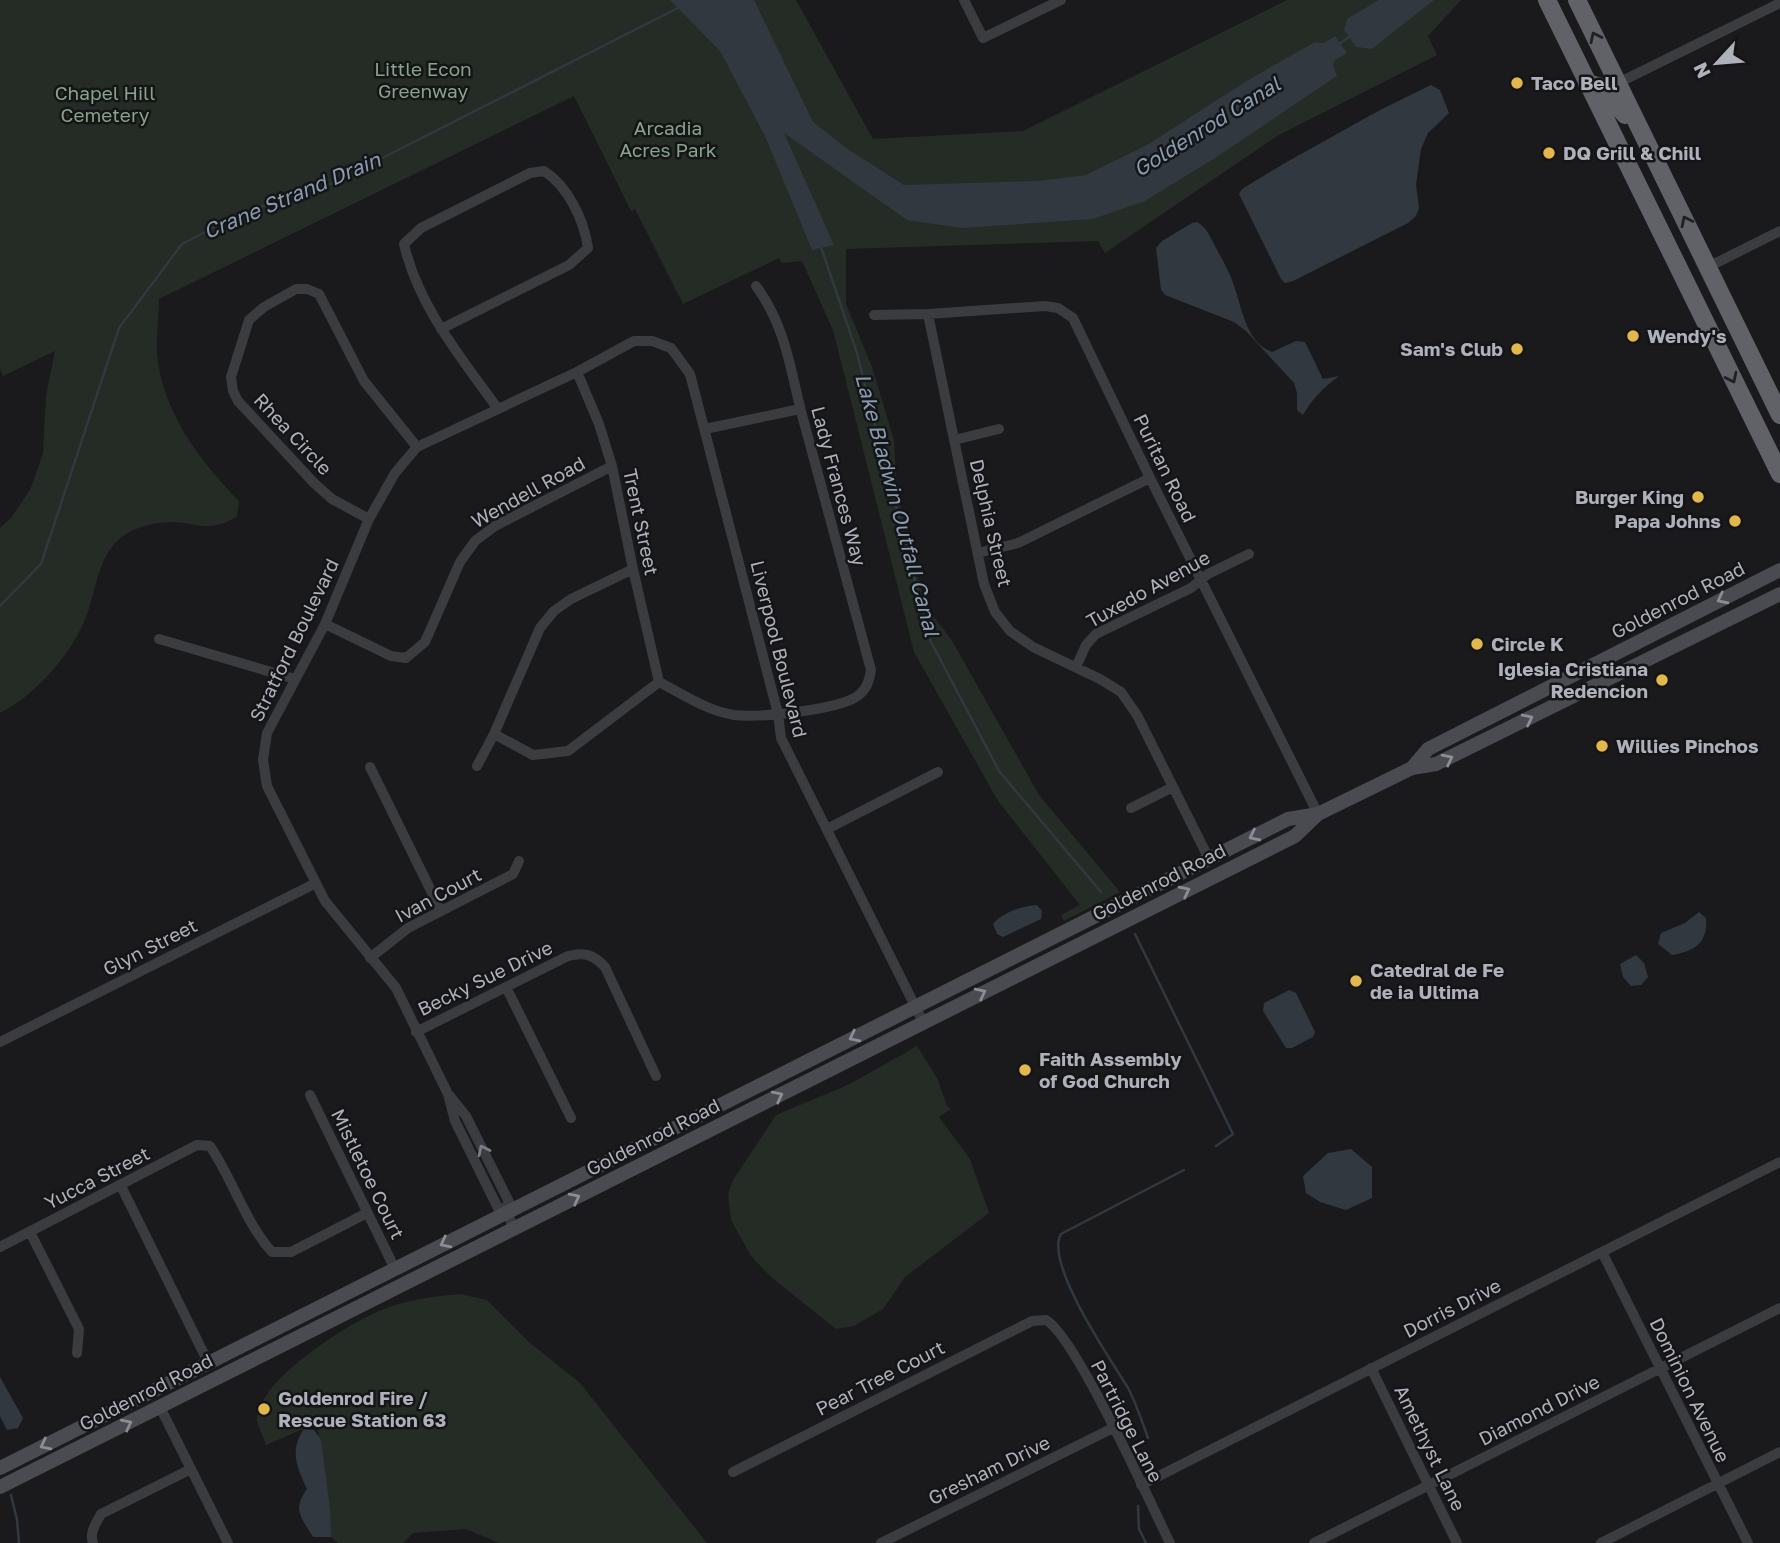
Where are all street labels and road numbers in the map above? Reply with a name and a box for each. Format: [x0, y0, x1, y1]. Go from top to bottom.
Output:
street label: Rhea Circle [250, 388, 337, 479]
street label: Lady Frances Way [807, 403, 872, 569]
street label: Puritan Road [1129, 410, 1202, 526]
street label: Wendell Road [467, 451, 589, 532]
street label: Delphia Street [966, 457, 1017, 589]
street label: Trent Street [619, 466, 664, 577]
street label: Tuxedo Avenue [1082, 545, 1213, 632]
street label: Stratford Boulevard [244, 555, 343, 725]
street label: Goldenrod Road [1607, 556, 1748, 643]
street label: Liverpool Boulevard [746, 558, 813, 740]
street label: Goldenrod Road [1088, 838, 1229, 925]
street label: Ivan Court [391, 862, 485, 927]
street label: Glyn Street [99, 913, 201, 980]
street label: Becky Sue Drive [414, 935, 556, 1020]
street label: Goldenrod Road [582, 1093, 723, 1180]
street label: Mistletoe Court [327, 1105, 410, 1243]
street label: Yucca Street [40, 1141, 153, 1214]
street label: Dorris Drive [1399, 1273, 1504, 1342]
street label: Dominion Avenue [1645, 1314, 1735, 1466]
street label: Pear Tree Court [812, 1335, 948, 1420]
street label: Goldenrod Road [75, 1348, 216, 1435]
street label: Partridge Lane [1087, 1356, 1168, 1486]
street label: Diamond Drive [1475, 1369, 1603, 1450]
street label: Amethyst Lane [1390, 1381, 1471, 1514]
street label: Gresham Drive [924, 1430, 1053, 1509]

